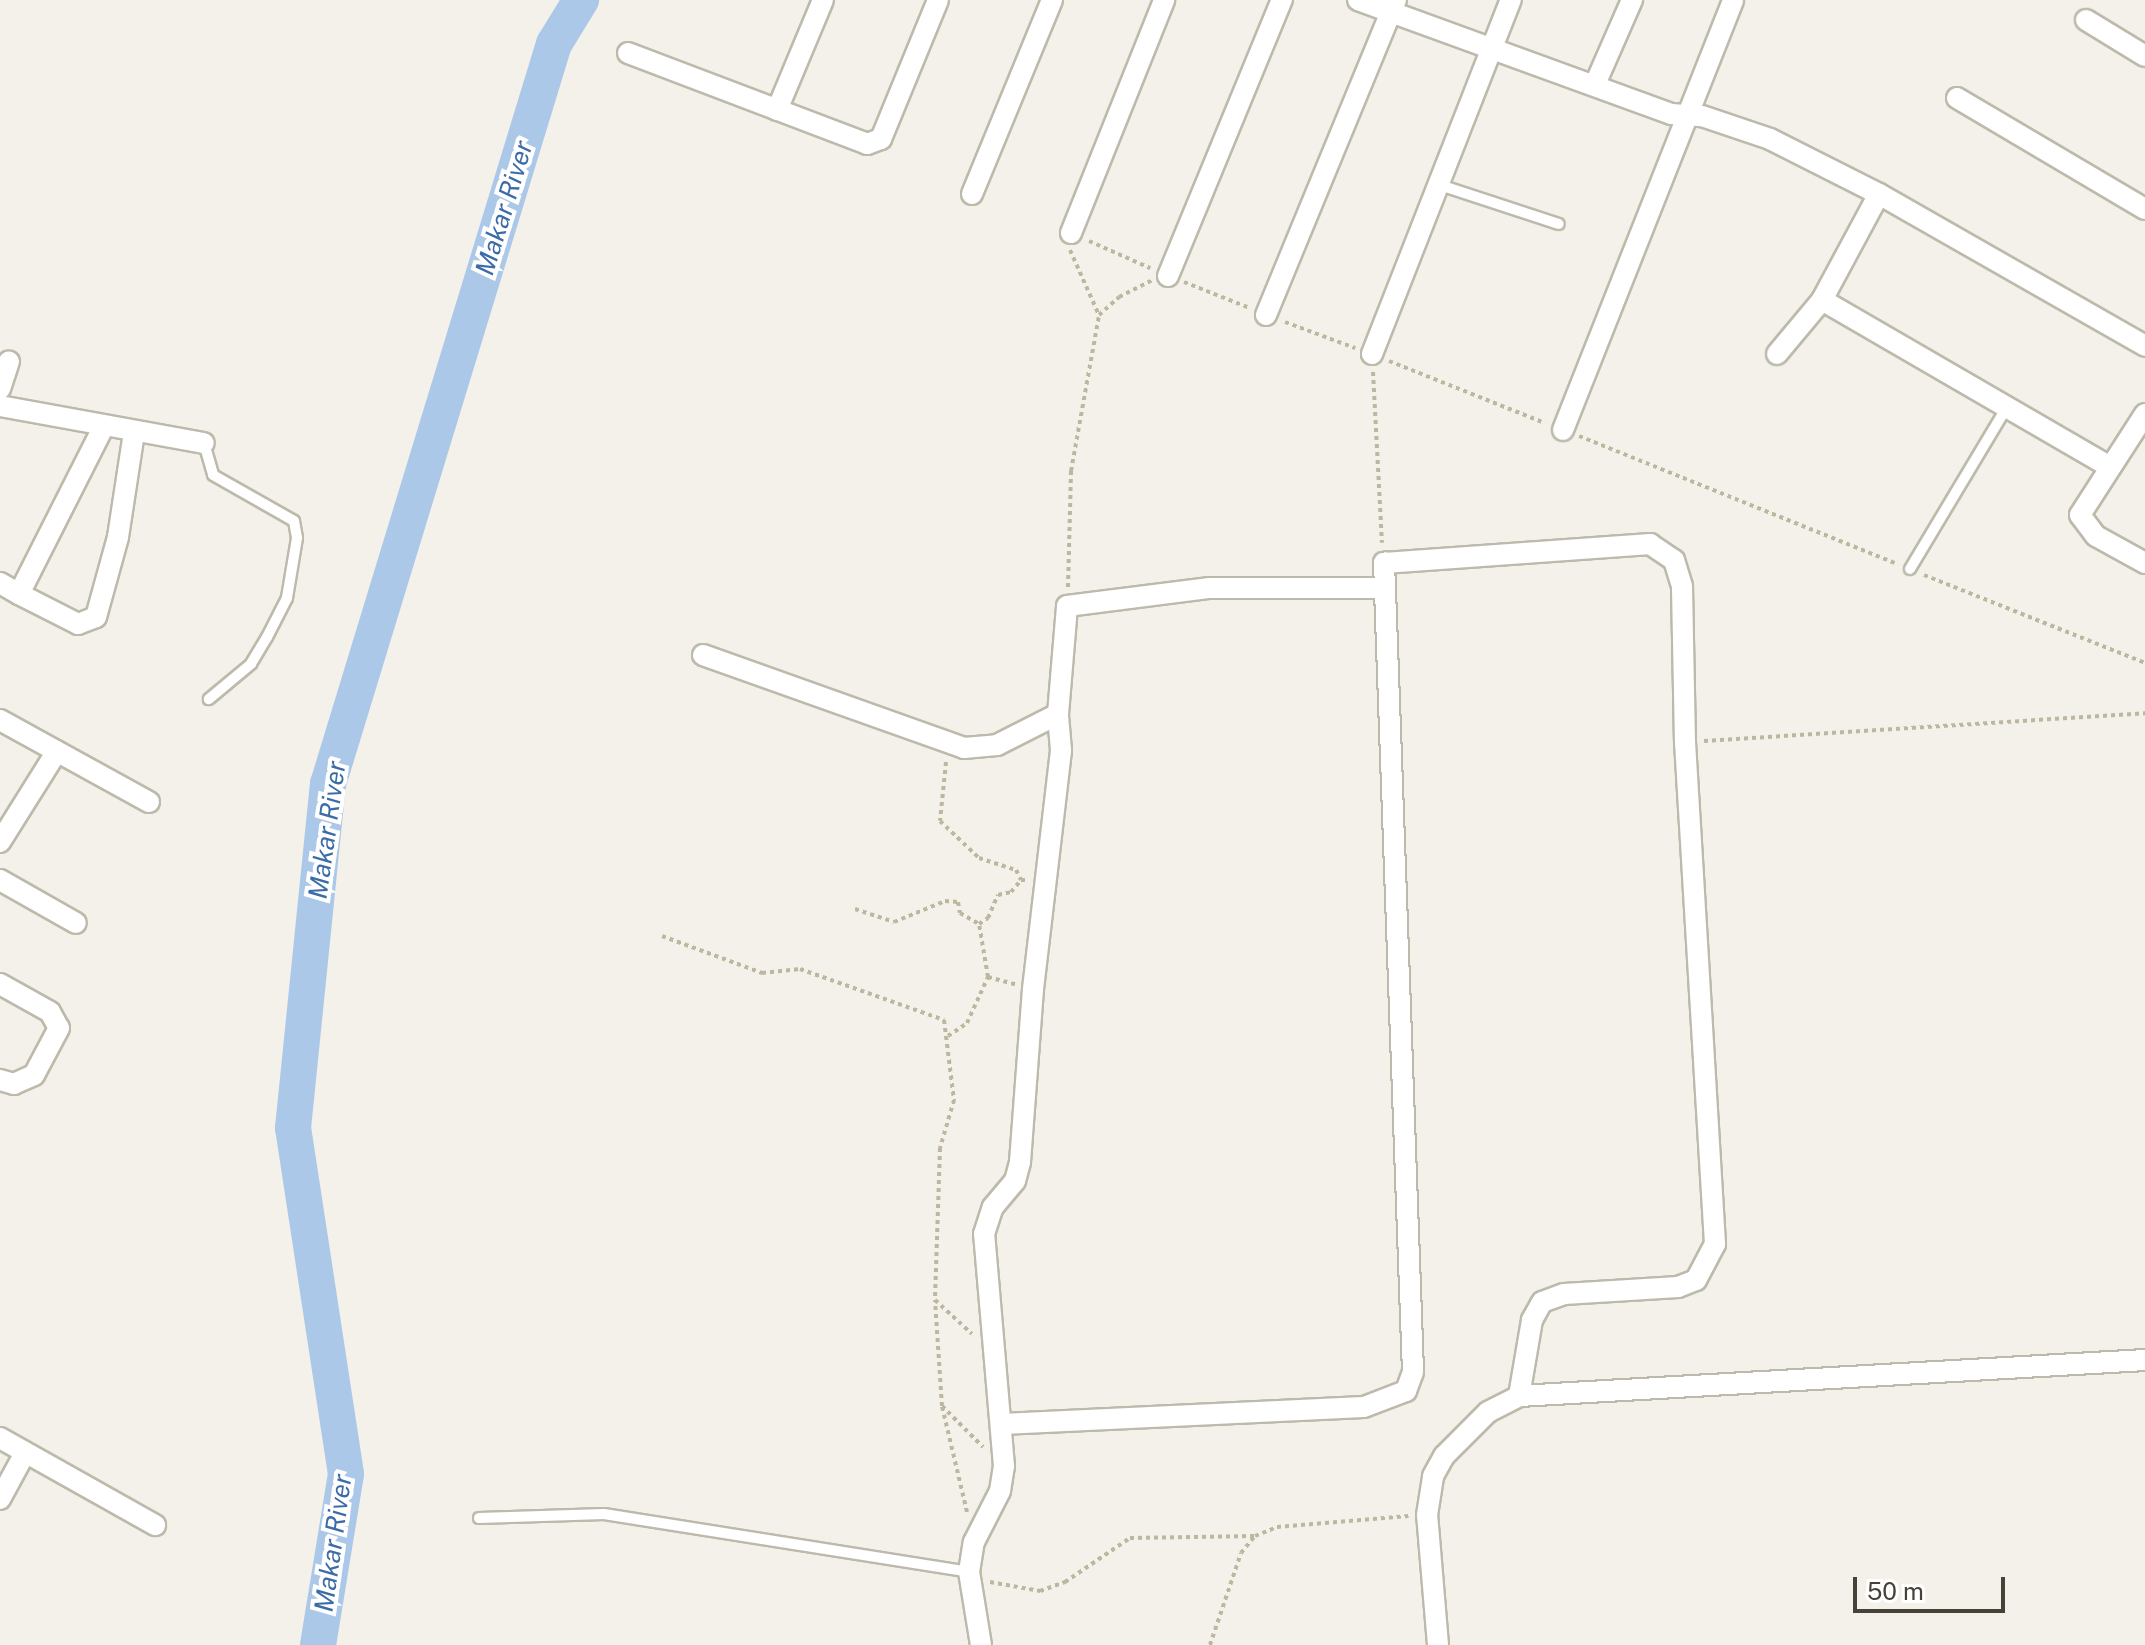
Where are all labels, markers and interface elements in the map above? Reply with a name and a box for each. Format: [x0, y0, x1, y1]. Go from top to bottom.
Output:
water label: Makar River [469, 137, 539, 279]
water label: Makar River [302, 759, 352, 901]
water label: Makar River [308, 1472, 358, 1614]
scale bar [1857, 1561, 2009, 1611]
text: 50 m [1867, 1577, 1924, 1605]

